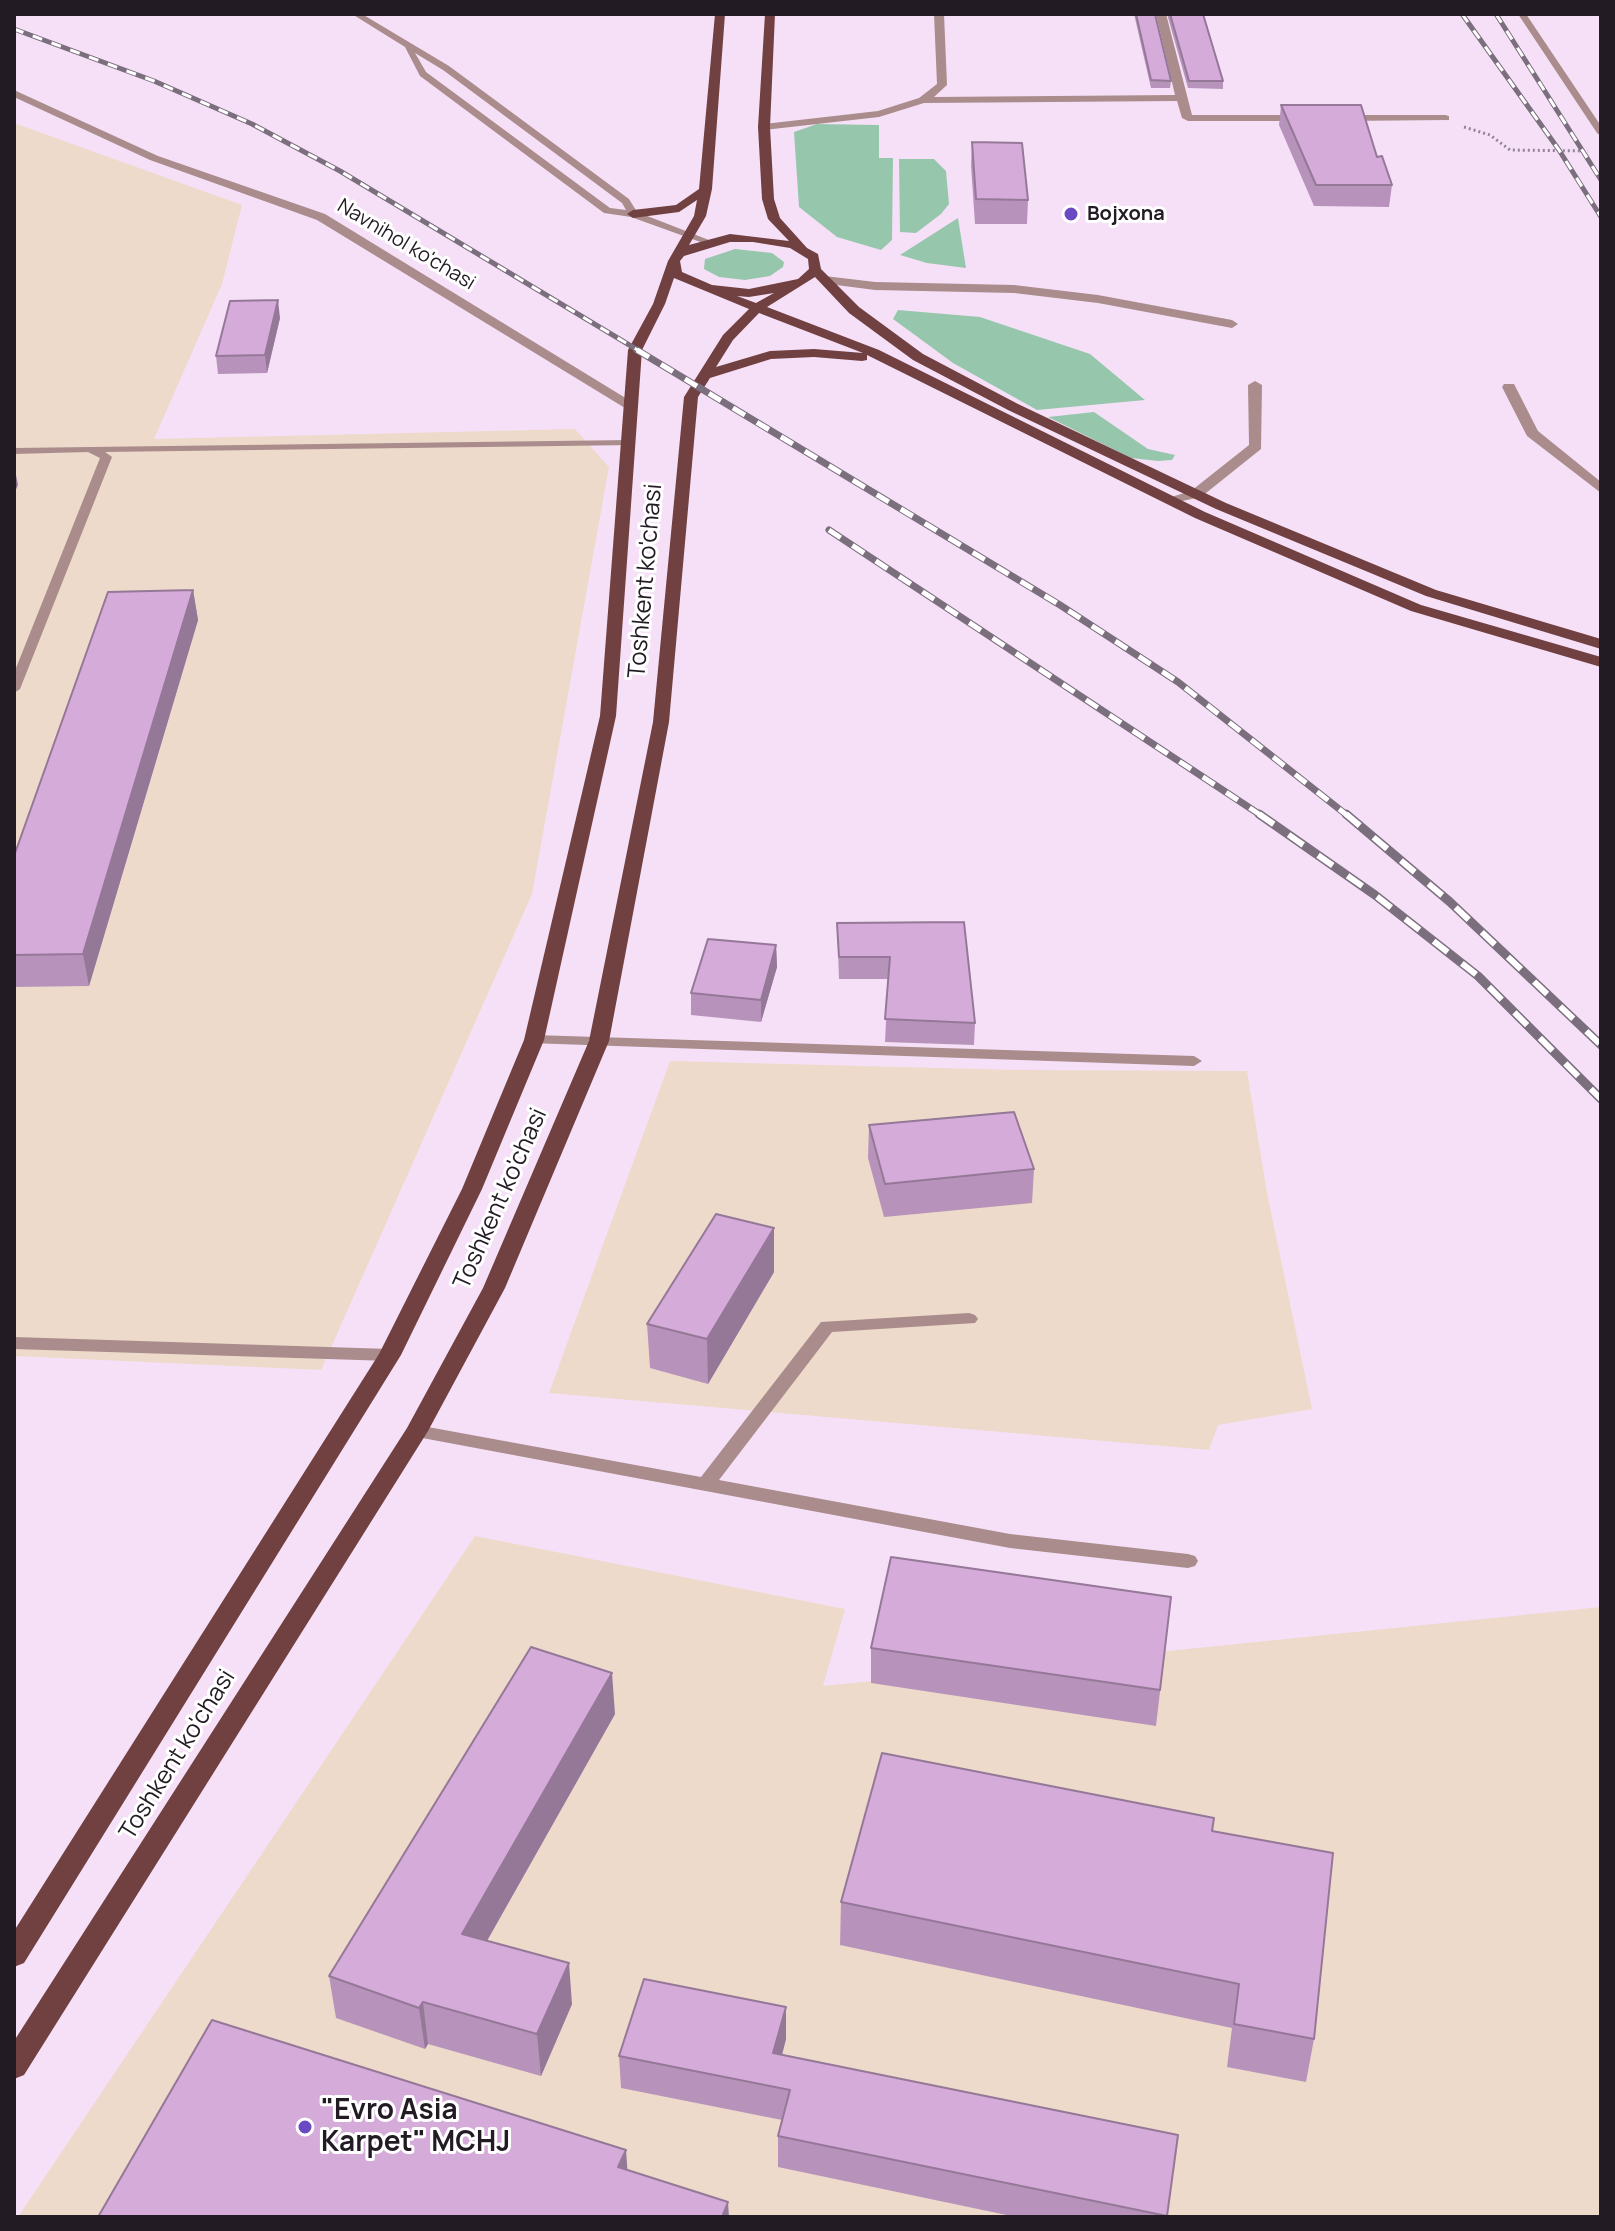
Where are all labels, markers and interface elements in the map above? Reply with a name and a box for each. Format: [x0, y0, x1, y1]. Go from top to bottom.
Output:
street label: Navnihol ko'chasi [333, 194, 479, 296]
place label: Bojxona [1087, 202, 1165, 226]
marker: Bojxona [1062, 205, 1080, 223]
street label: Toshkent ko'chasi [623, 483, 669, 679]
street label: Toshkent ko'chasi [448, 1104, 554, 1294]
street label: Toshkent ko'chasi [114, 1665, 242, 1845]
place label: "Evro Asia Karpet" MCHJ [321, 2094, 510, 2160]
marker: "Evro Asia Karpet" MCHJ [296, 2118, 314, 2136]

